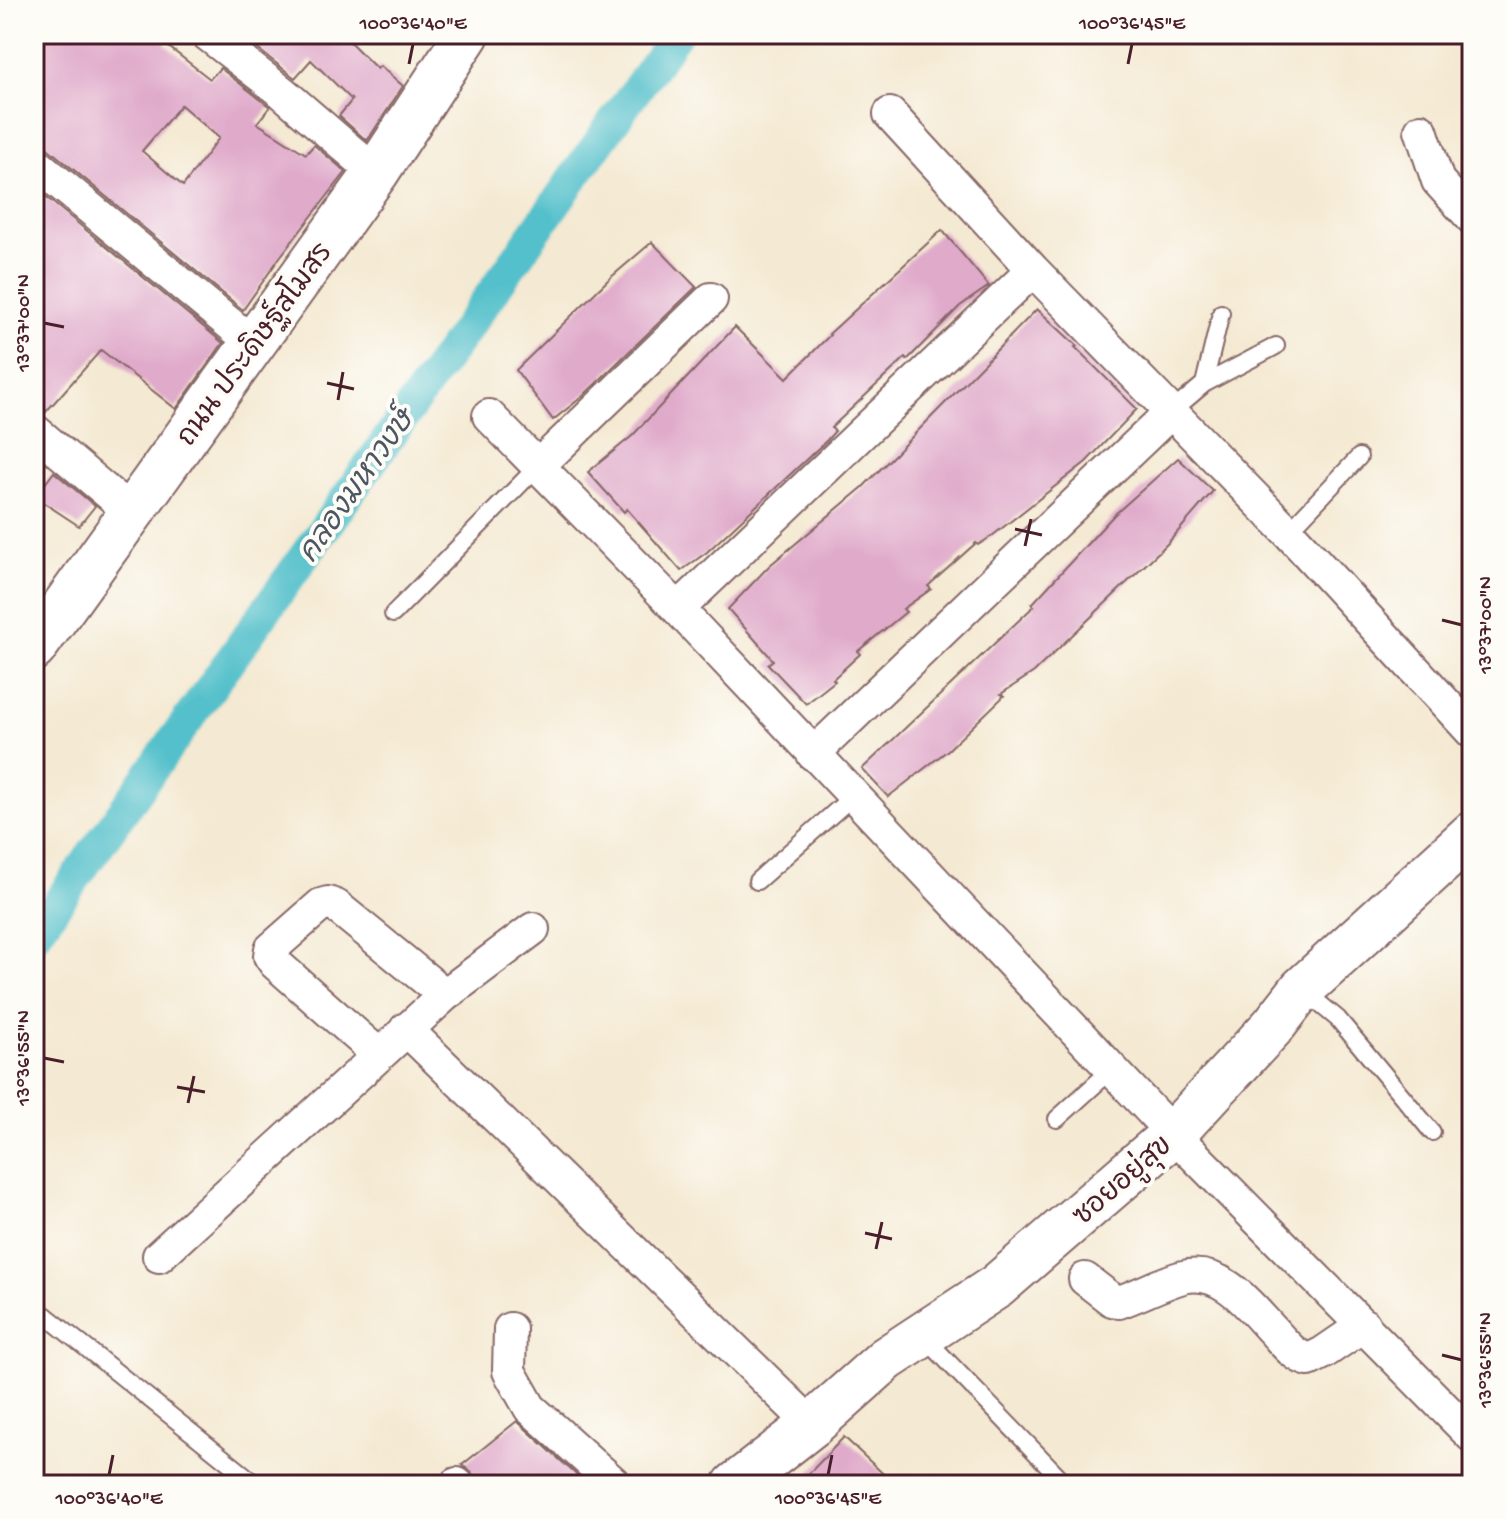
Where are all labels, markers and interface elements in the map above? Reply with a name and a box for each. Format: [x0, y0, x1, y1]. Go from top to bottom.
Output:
text: 100°36'40"E [359, 14, 468, 37]
text: 100°36'45"E [1078, 14, 1187, 37]
street label: ถนน ประดิษฐ์สโมสร [166, 234, 341, 454]
text: 13°37'00"N [14, 274, 37, 373]
water label: คลองมหาวงษ์ [287, 397, 427, 571]
text: 13°37'00"N [1476, 576, 1499, 675]
text: 13°36'55"N [14, 1010, 37, 1107]
street label: ซอยอยู่สุข [1064, 1126, 1180, 1234]
text: 13°36'55"N [1476, 1312, 1499, 1409]
text: 100°36'40"E [55, 1489, 164, 1512]
text: 100°36'45"E [774, 1489, 883, 1512]

